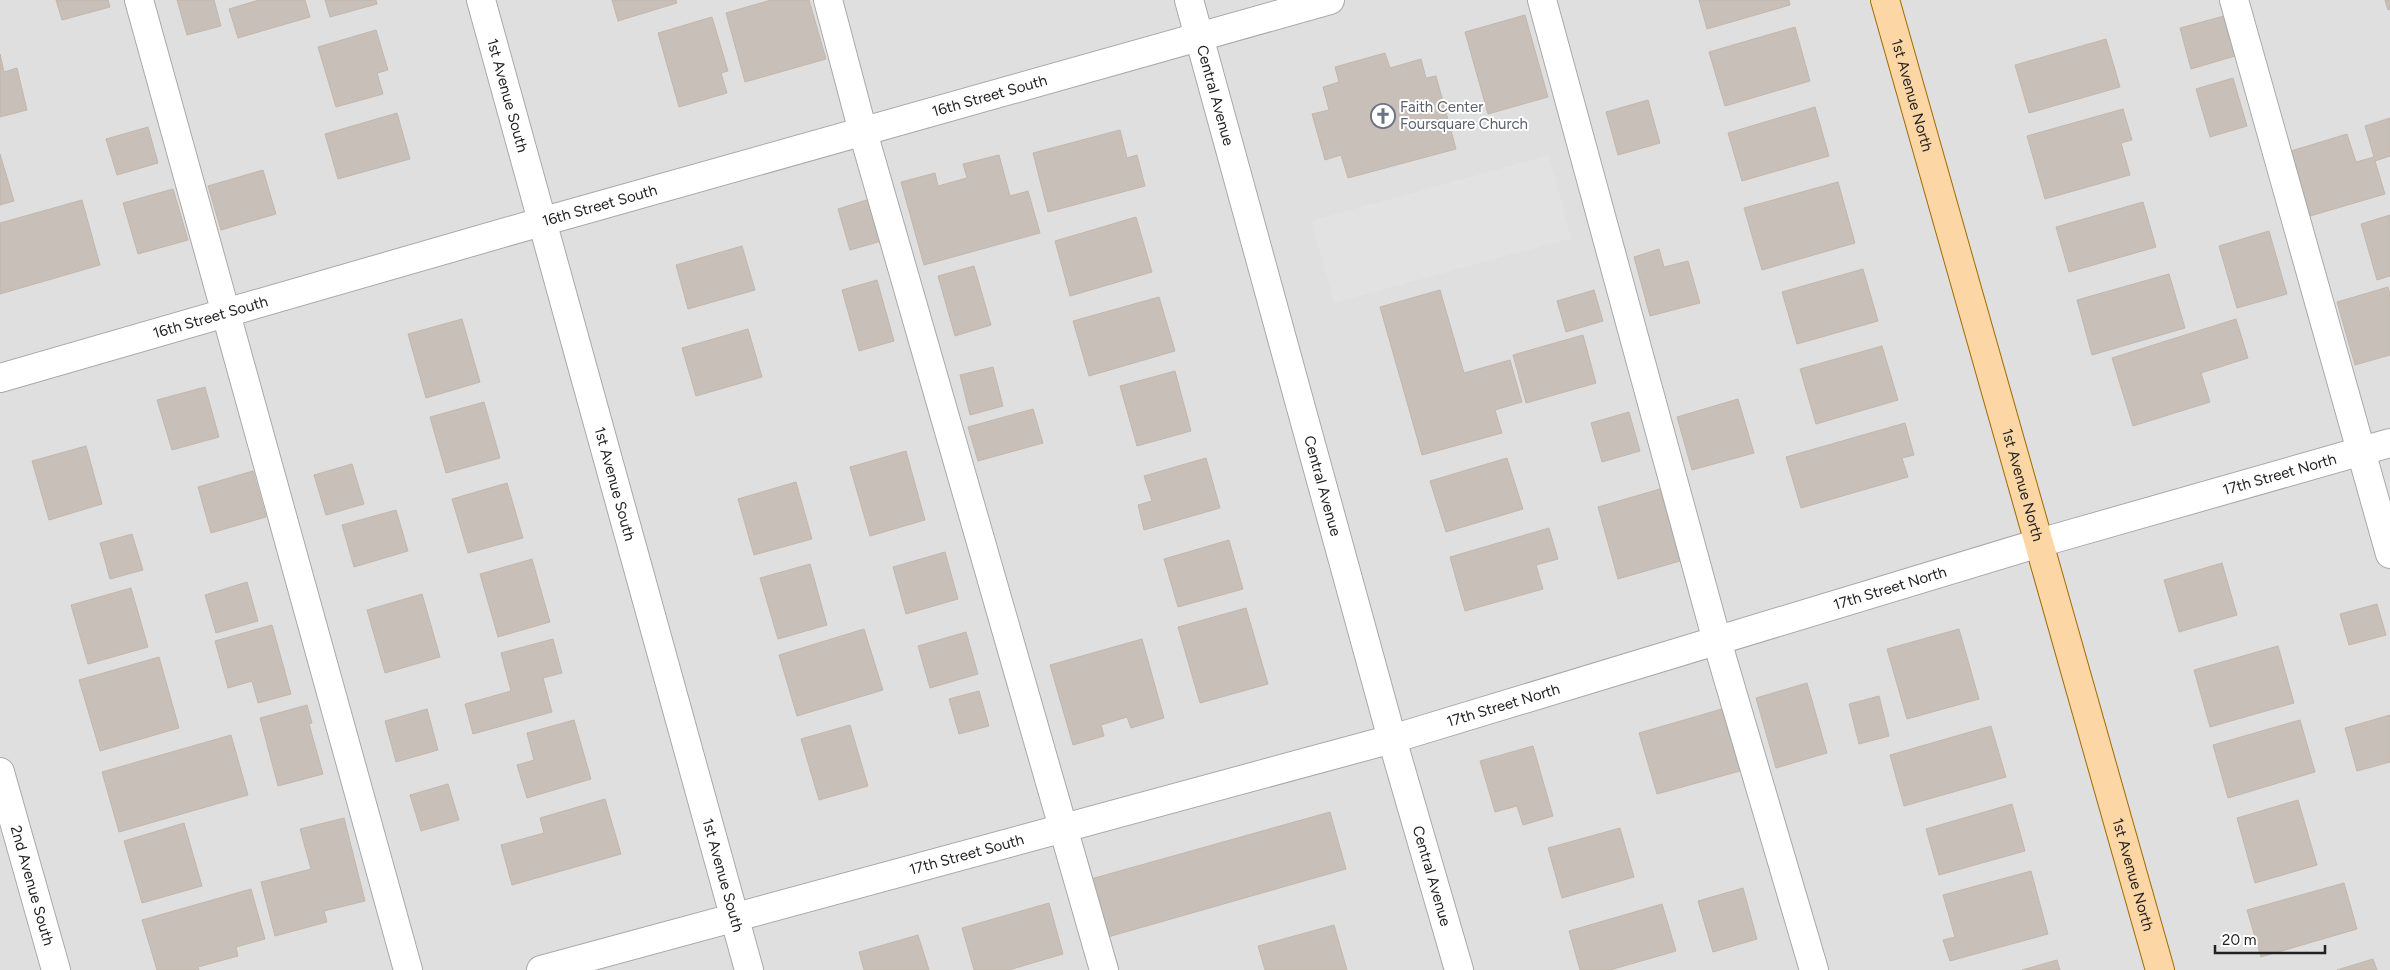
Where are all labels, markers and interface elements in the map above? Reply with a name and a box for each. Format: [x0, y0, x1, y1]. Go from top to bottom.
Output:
street label: 1st Avenue South [483, 36, 532, 154]
street label: 1st Avenue North [1887, 37, 1937, 154]
street label: Central Avenue [1193, 43, 1238, 148]
street label: 16th Street South [930, 71, 1049, 121]
place label: Faith Center Foursquare Church [1400, 98, 1528, 133]
church icon: Faith Center Foursquare Church [1370, 103, 1396, 129]
street label: 16th Street South [540, 181, 659, 230]
street label: 16th Street South [151, 292, 270, 342]
street label: 1st Avenue South [590, 425, 639, 543]
street label: 1st Avenue North [1998, 426, 2047, 543]
street label: Central Avenue [1300, 434, 1345, 538]
street label: 17th Street North [2221, 450, 2338, 499]
street label: 17th Street North [1831, 563, 1949, 614]
street label: 17th Street North [1444, 680, 1562, 731]
street label: 1st Avenue South [698, 816, 747, 934]
street label: 1st Avenue North [2108, 816, 2157, 933]
street label: 2nd Avenue South [7, 823, 58, 948]
street label: Central Avenue [1409, 824, 1455, 928]
street label: 17th Street South [907, 830, 1026, 879]
scale bar [2215, 922, 2325, 954]
text: 20 m [2222, 931, 2256, 949]

